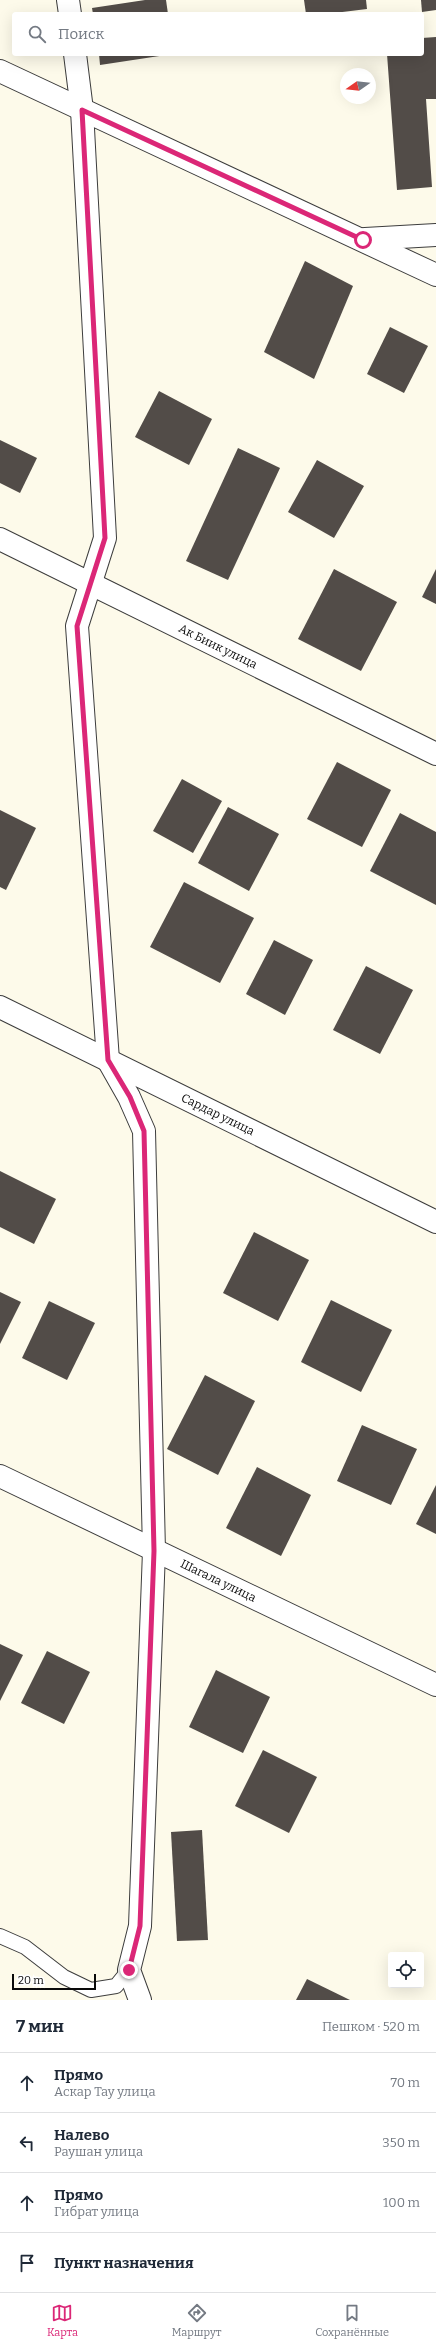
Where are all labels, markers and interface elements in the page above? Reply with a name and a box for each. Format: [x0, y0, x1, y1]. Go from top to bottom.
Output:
search box [12, 12, 424, 56]
icon: search [26, 23, 48, 45]
text: Поиск [58, 25, 104, 43]
north arrow [340, 68, 376, 104]
route start [354, 231, 372, 249]
street label: Ак Биик улица [176, 621, 260, 672]
street label: Сардар улица [179, 1091, 257, 1139]
street label: Шагала улица [178, 1557, 259, 1605]
map controls [388, 1952, 424, 1988]
button: locate [388, 1952, 424, 1988]
route end [120, 1961, 138, 1979]
scale bar [12, 1972, 96, 1991]
text: 20 m [18, 1974, 44, 1987]
text: 7 мин [16, 2016, 64, 2037]
text: Пешком · 520 m [322, 2019, 420, 2034]
text: Прямо [54, 2066, 103, 2084]
icon: ahead [16, 2072, 38, 2094]
text: 70 m [390, 2075, 420, 2090]
text: Аскар Тау улица [54, 2084, 156, 2099]
text: Налево [54, 2126, 109, 2144]
icon: left [16, 2132, 38, 2154]
text: 350 m [382, 2135, 420, 2150]
text: Раушан улица [54, 2144, 143, 2159]
text: Прямо [54, 2186, 103, 2204]
icon: ahead [16, 2192, 38, 2214]
text: 100 m [383, 2195, 420, 2210]
text: Гибрат улица [54, 2204, 139, 2219]
icon: arrive [16, 2252, 38, 2274]
text: Пункт назначения [54, 2254, 194, 2272]
tab: Карта [47, 2302, 78, 2339]
tab: Маршрут [172, 2302, 221, 2339]
tab: Сохранённые [315, 2302, 389, 2339]

